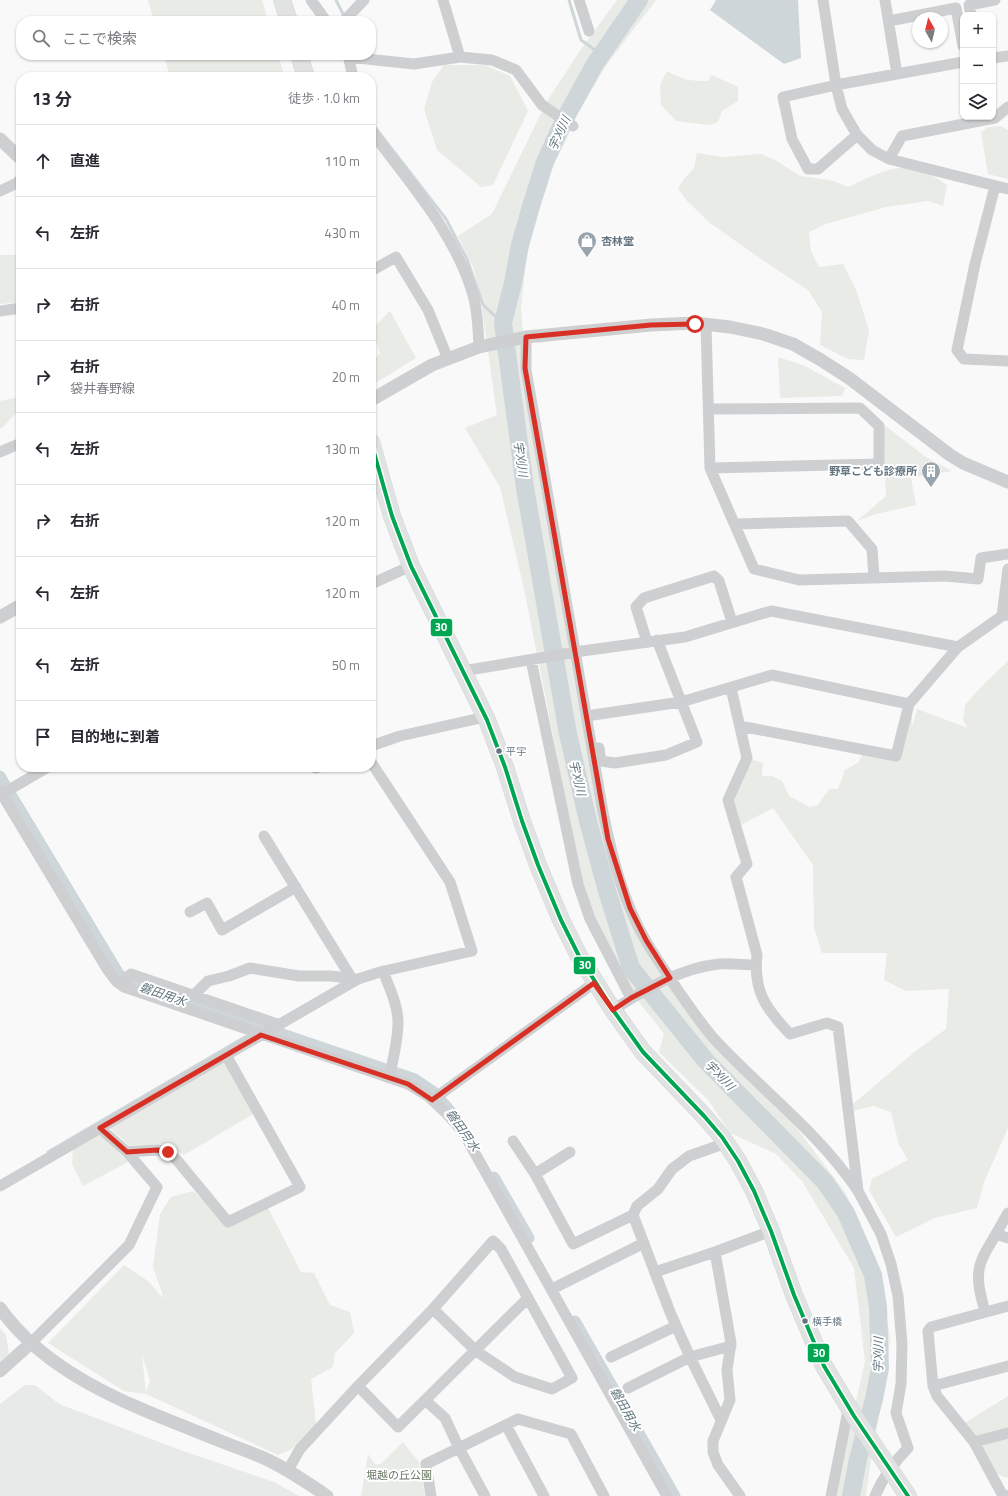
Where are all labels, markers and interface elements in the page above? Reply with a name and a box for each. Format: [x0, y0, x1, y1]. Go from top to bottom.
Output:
north arrow [912, 12, 948, 48]
map controls [960, 12, 996, 120]
button: + [960, 12, 996, 48]
search box [16, 16, 376, 60]
icon: search [30, 27, 52, 49]
text: ここで検索 [62, 27, 137, 50]
button: − [960, 48, 996, 84]
button: layers [960, 84, 996, 120]
text: 13 分 [32, 86, 72, 112]
text: 徒歩 · 1.0 km [288, 88, 360, 108]
water label: 宇刈川 [543, 111, 576, 153]
text: 直進 [70, 149, 100, 172]
icon: ahead [32, 150, 54, 172]
text: 110 m [324, 151, 360, 171]
text: 左折 [70, 221, 100, 244]
icon: left [32, 222, 54, 244]
text: 430 m [324, 223, 360, 243]
shop icon: 杏林堂 [576, 230, 598, 258]
place label: 杏林堂 [601, 233, 634, 249]
text: 右折 [70, 293, 100, 316]
icon: right [32, 294, 54, 316]
text: 40 m [332, 295, 360, 315]
route start [686, 315, 704, 333]
text: 右折 [70, 355, 100, 378]
icon: right [32, 366, 54, 388]
text: 20 m [332, 367, 360, 387]
text: 袋井春野線 [70, 378, 135, 398]
text: 左折 [70, 437, 100, 460]
icon: left [32, 438, 54, 460]
text: 130 m [324, 439, 360, 459]
water label: 宇刈川 [509, 440, 533, 480]
building icon: 野草こども診療所 [920, 460, 942, 488]
place label: 野草こども診療所 [829, 463, 917, 479]
text: 右折 [70, 509, 100, 532]
icon: right [32, 510, 54, 532]
text: 120 m [324, 511, 360, 531]
text: 左折 [70, 581, 100, 604]
icon: left [32, 582, 54, 604]
text: 120 m [324, 583, 360, 603]
line badge: 30 [430, 618, 453, 637]
text: 30 [435, 619, 447, 635]
text: 左折 [70, 653, 100, 676]
icon: left [32, 654, 54, 676]
text: 50 m [332, 655, 360, 675]
text: 目的地に到着 [70, 725, 160, 748]
icon: arrive [32, 726, 54, 748]
place label: 平宇 [506, 744, 526, 759]
marker: 平宇 [494, 746, 504, 756]
water label: 宇刈川 [565, 758, 592, 800]
line badge: 30 [573, 956, 596, 975]
text: 30 [579, 957, 591, 973]
water label: 磐田用水 [137, 977, 191, 1011]
water label: 宇刈川 [701, 1055, 741, 1096]
water label: 磐田用水 [441, 1105, 486, 1157]
route end [159, 1143, 177, 1161]
place label: 横手橋 [812, 1314, 842, 1329]
marker: 横手橋 [800, 1316, 810, 1326]
water label: 宇刈川 [868, 1335, 888, 1373]
line badge: 30 [807, 1343, 830, 1363]
text: 30 [813, 1345, 825, 1361]
water label: 磐田用水 [606, 1383, 647, 1436]
park label: 堀越の丘公園 [366, 1467, 432, 1483]

